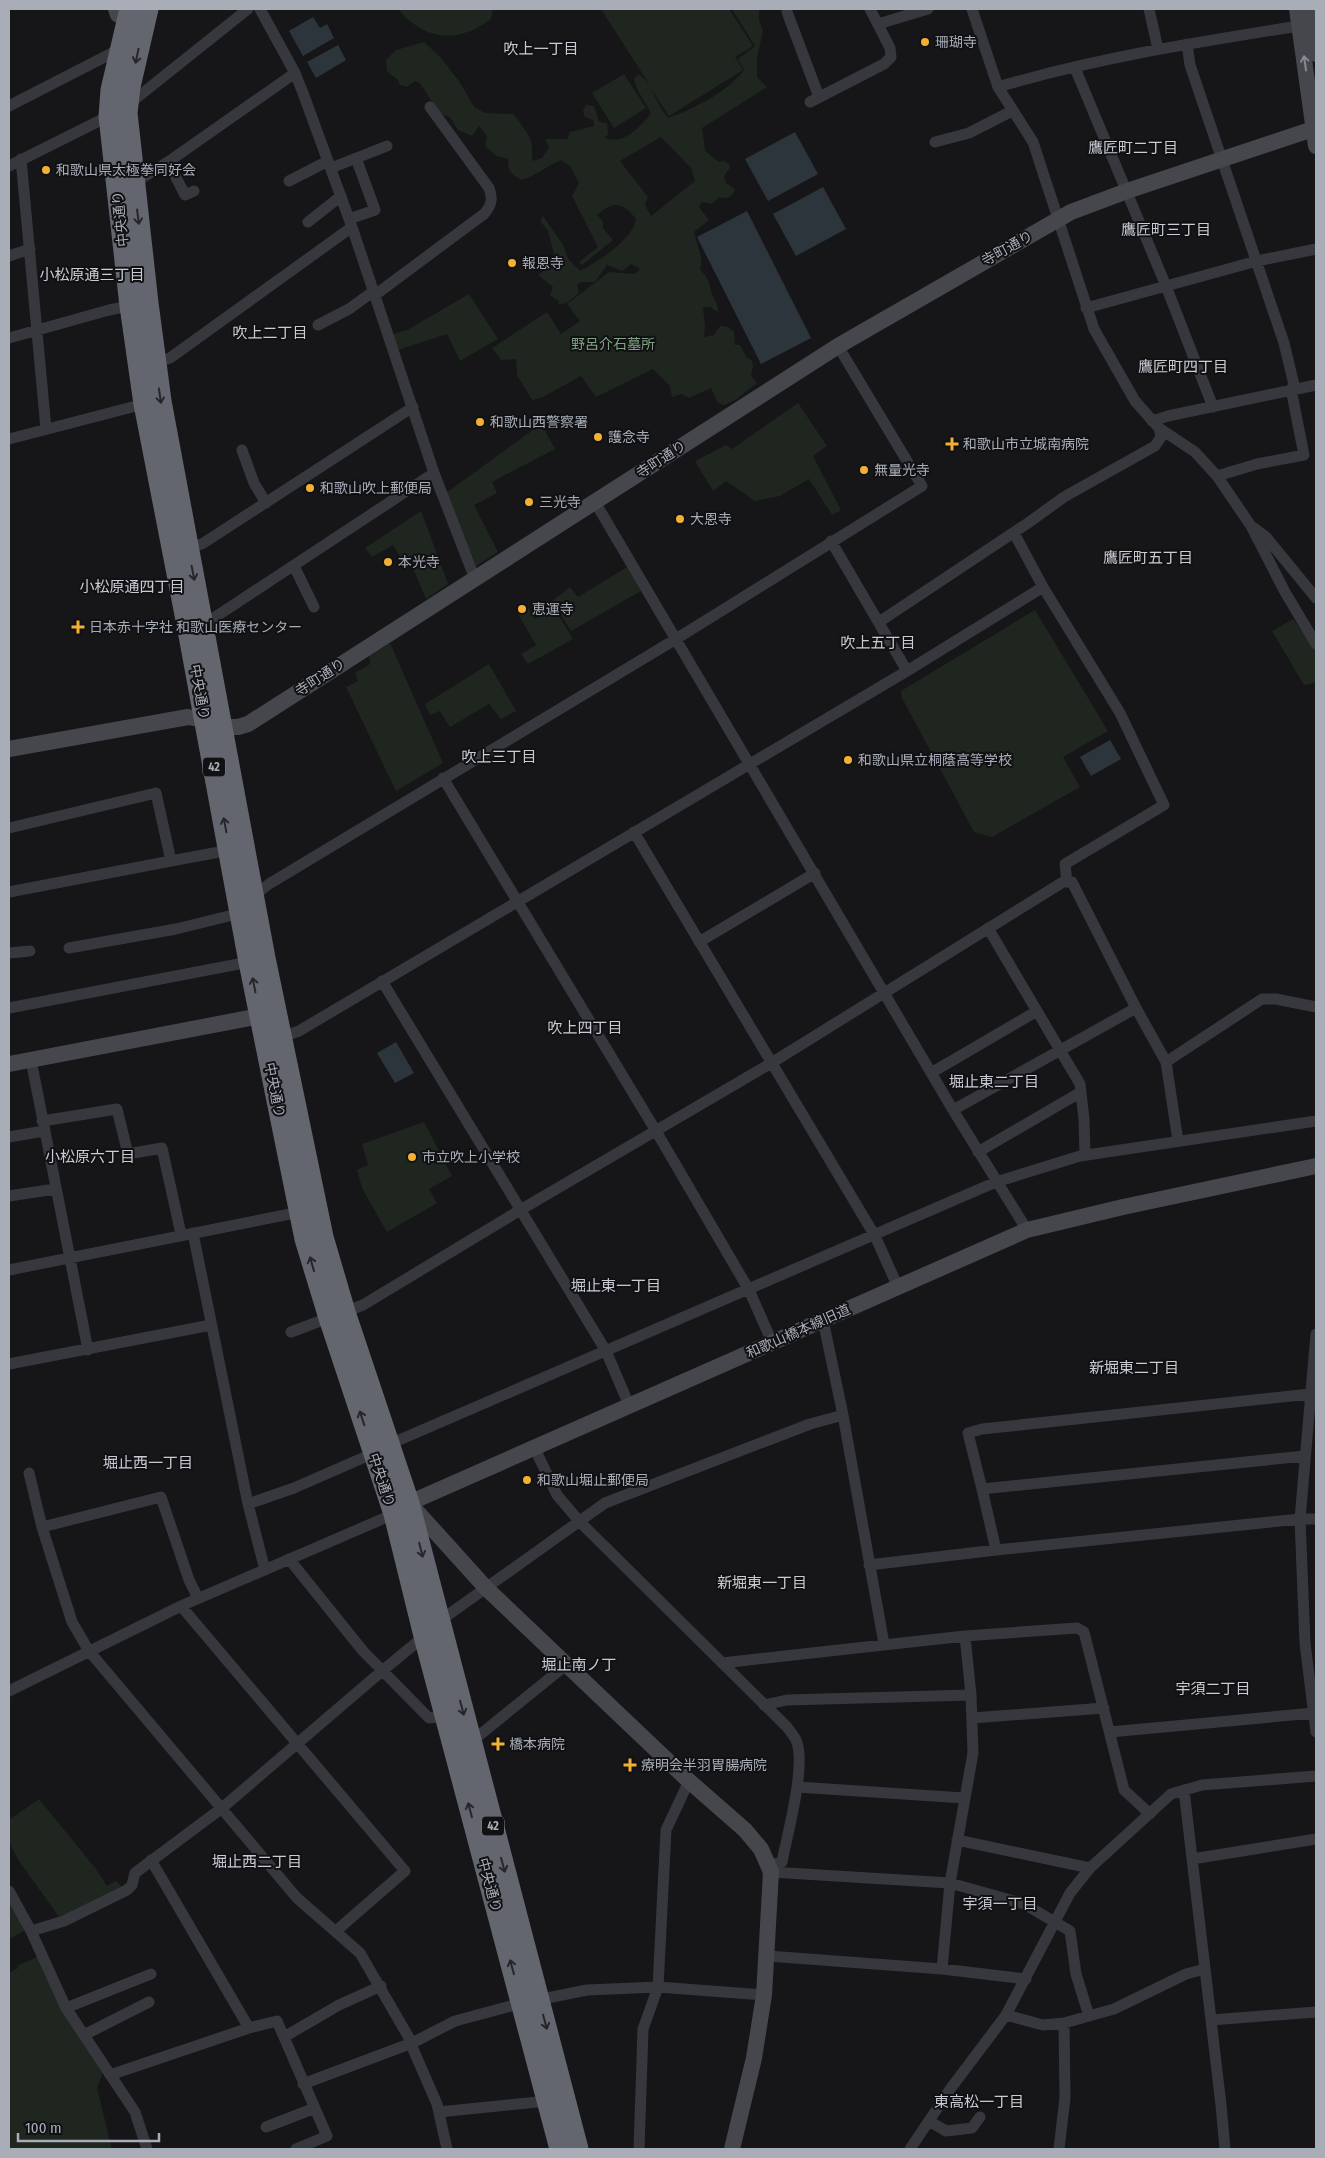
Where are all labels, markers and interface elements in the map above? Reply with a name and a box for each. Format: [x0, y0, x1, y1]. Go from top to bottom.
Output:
place label: 珊瑚寺 [935, 34, 977, 51]
marker: 珊瑚寺 [919, 36, 931, 48]
district label: 吹上一丁目 [503, 40, 579, 58]
one-way arrow [131, 48, 141, 64]
one-way arrow [1299, 55, 1309, 71]
district label: 鷹匠町二丁目 [1088, 139, 1178, 157]
place label: 和歌山県太極拳同好会 [56, 162, 196, 179]
marker: 和歌山県太極拳同好会 [40, 164, 52, 176]
street label: 中央通り [109, 190, 132, 248]
one-way arrow [133, 209, 143, 225]
district label: 鷹匠町三丁目 [1121, 221, 1211, 239]
street label: 寺町通り [979, 227, 1036, 269]
place label: 報恩寺 [522, 255, 564, 272]
marker: 報恩寺 [506, 257, 518, 269]
district label: 小松原通三丁目 [39, 266, 145, 284]
district label: 吹上二丁目 [232, 324, 308, 342]
park label: 野呂介石墓所 [571, 336, 655, 353]
district label: 鷹匠町四丁目 [1138, 358, 1228, 376]
one-way arrow [155, 388, 165, 404]
place label: 和歌山西警察署 [490, 414, 588, 431]
marker: 和歌山西警察署 [474, 416, 486, 428]
place label: 護念寺 [608, 429, 650, 446]
marker: 護念寺 [592, 431, 604, 443]
place label: 和歌山市立城南病院 [963, 436, 1089, 453]
street label: 寺町通り [633, 437, 689, 482]
marker: 和歌山市立城南病院 [945, 437, 959, 451]
place label: 無量光寺 [874, 462, 930, 479]
marker: 無量光寺 [858, 464, 870, 476]
place label: 和歌山吹上郵便局 [320, 480, 432, 497]
marker: 和歌山吹上郵便局 [304, 482, 316, 494]
place label: 三光寺 [539, 494, 581, 511]
marker: 三光寺 [523, 496, 535, 508]
place label: 大恩寺 [690, 511, 732, 528]
marker: 大恩寺 [674, 513, 686, 525]
district label: 鷹匠町五丁目 [1103, 549, 1193, 567]
place label: 本光寺 [398, 554, 440, 571]
marker: 本光寺 [382, 556, 394, 568]
one-way arrow [188, 565, 198, 581]
district label: 小松原通四丁目 [79, 578, 185, 596]
place label: 恵運寺 [532, 601, 574, 618]
marker: 恵運寺 [516, 603, 528, 615]
place label: 日本赤十字社 和歌山医療センター [89, 619, 302, 636]
marker: 日本赤十字社 和歌山医療センター [71, 620, 85, 634]
district label: 吹上五丁目 [840, 634, 916, 652]
street label: 寺町通り [292, 655, 348, 700]
street label: 中央通り [186, 663, 213, 721]
district label: 吹上三丁目 [461, 748, 537, 766]
place label: 和歌山県立桐蔭高等学校 [858, 752, 1012, 769]
marker: 和歌山県立桐蔭高等学校 [842, 754, 854, 766]
road number: 42 [203, 758, 225, 776]
one-way arrow [220, 817, 229, 833]
one-way arrow [249, 977, 258, 993]
district label: 吹上四丁目 [547, 1019, 623, 1037]
street label: 中央通り [261, 1061, 288, 1119]
district label: 堀止東二丁目 [949, 1073, 1039, 1091]
district label: 小松原六丁目 [45, 1148, 135, 1166]
place label: 市立吹上小学校 [422, 1149, 520, 1166]
marker: 市立吹上小学校 [406, 1151, 418, 1163]
one-way arrow [306, 1256, 316, 1272]
district label: 堀止東一丁目 [571, 1277, 661, 1295]
street label: 和歌山橋本線旧道 [744, 1301, 853, 1362]
district label: 新堀東二丁目 [1089, 1359, 1179, 1377]
one-way arrow [357, 1411, 366, 1426]
street label: 中央通り [365, 1451, 398, 1509]
district label: 堀止西一丁目 [103, 1454, 193, 1472]
place label: 和歌山堀止郵便局 [537, 1472, 649, 1489]
marker: 和歌山堀止郵便局 [521, 1474, 533, 1486]
one-way arrow [417, 1542, 426, 1558]
district label: 新堀東一丁目 [717, 1574, 807, 1592]
district label: 堀止南ノ丁 [541, 1656, 617, 1674]
district label: 宇須二丁目 [1175, 1680, 1251, 1698]
one-way arrow [457, 1699, 467, 1715]
place label: 橋本病院 [509, 1736, 565, 1753]
marker: 橋本病院 [491, 1737, 505, 1751]
place label: 療明会半羽胃腸病院 [641, 1757, 767, 1774]
marker: 療明会半羽胃腸病院 [623, 1758, 637, 1772]
one-way arrow [465, 1802, 474, 1818]
road number: 42 [482, 1816, 504, 1835]
district label: 堀止西二丁目 [212, 1853, 302, 1871]
street label: 中央通り [474, 1856, 505, 1914]
one-way arrow [499, 1856, 509, 1872]
district label: 宇須一丁目 [962, 1895, 1038, 1913]
one-way arrow [507, 1959, 516, 1975]
one-way arrow [541, 2013, 550, 2029]
district label: 東高松一丁目 [934, 2093, 1024, 2111]
scale bar [18, 2110, 159, 2142]
text: 100 m [25, 2119, 62, 2137]

